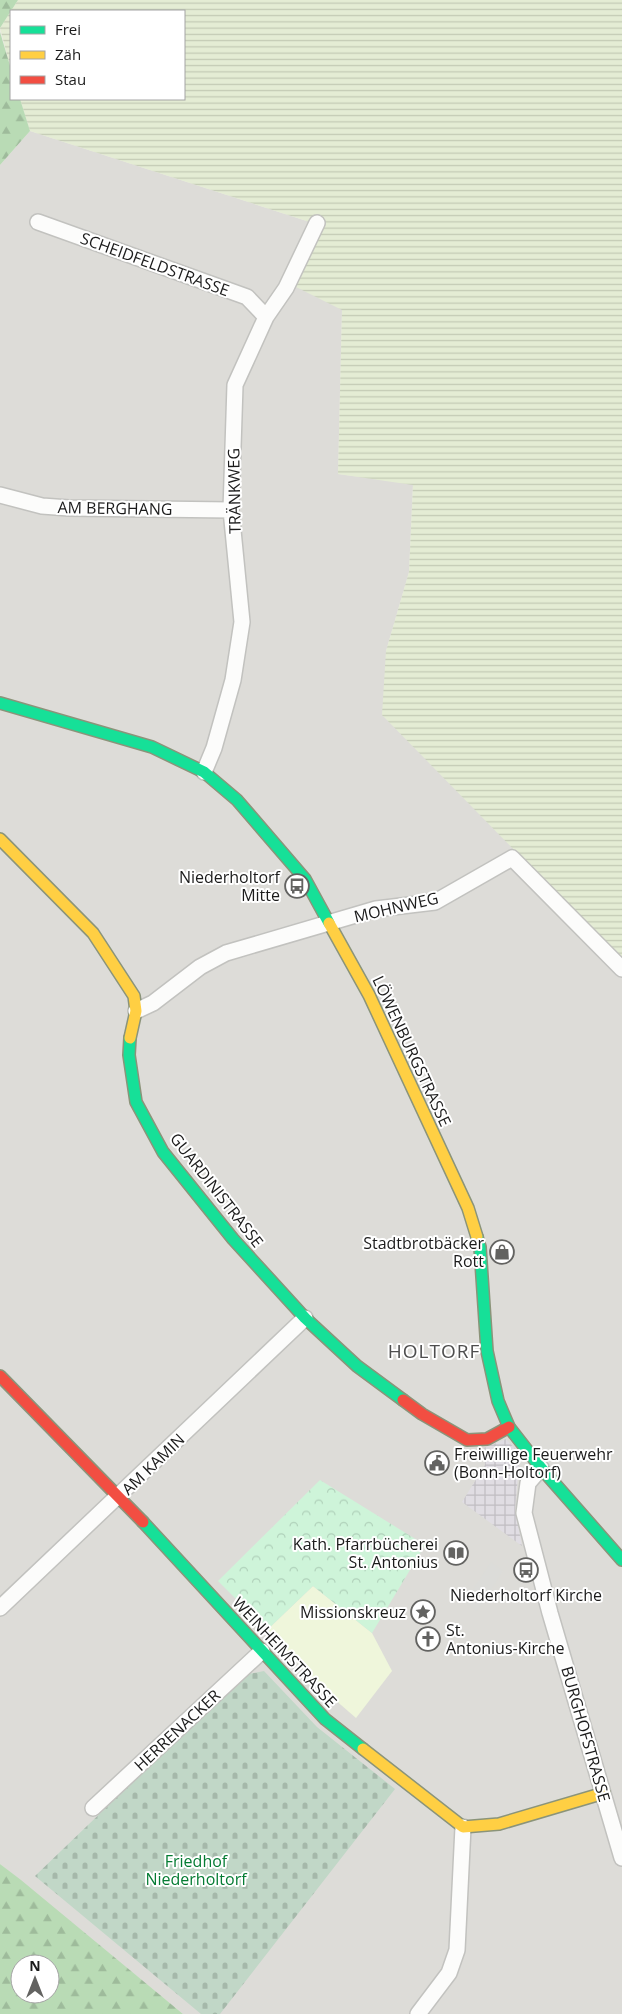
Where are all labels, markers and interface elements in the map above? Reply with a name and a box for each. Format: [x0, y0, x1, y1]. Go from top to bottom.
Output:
legend [10, 10, 185, 100]
text: Frei [55, 19, 81, 39]
text: Zäh [55, 44, 81, 64]
text: Stau [55, 69, 86, 89]
street label: SCHEIDFELDSTRASSE [78, 227, 232, 301]
street label: TRÄNKWEG [222, 448, 246, 534]
street label: AM BERGHANG [57, 496, 173, 520]
place label: Niederholtorf Mitte [179, 866, 282, 906]
bus stop icon: Niederholtorf Mitte [284, 873, 310, 899]
street label: MOHNWEG [352, 887, 440, 927]
street label: LÖWENBURGSTRASSE [367, 972, 457, 1130]
street label: GUARDINISTRASSE [165, 1128, 269, 1252]
place label: Stadtbrotbäcker Rott [363, 1232, 484, 1272]
shop icon: Stadtbrotbäcker Rott [489, 1239, 515, 1265]
district label: HOLTORF [388, 1338, 480, 1364]
street label: AM KAMIN [117, 1428, 189, 1500]
place label: Freiwillige Feuerwehr (Bonn-Holtorf) [454, 1443, 613, 1483]
public building icon: Freiwillige Feuerwehr (Bonn-Holtorf) [424, 1450, 450, 1476]
place label: Kath. Pfarrbücherei St. Antonius [293, 1533, 438, 1573]
library icon: Kath. Pfarrbücherei St. Antonius [443, 1540, 469, 1566]
bus stop icon: Niederholtorf Kirche [513, 1557, 539, 1583]
place label: Niederholtorf Kirche [450, 1584, 602, 1606]
street label: WEINHEIMSTRASSE [228, 1592, 342, 1712]
place icon: Missionskreuz [410, 1599, 436, 1625]
place label: Missionskreuz [300, 1601, 406, 1623]
place label: St. Antonius-Kirche [446, 1619, 565, 1659]
church icon: St. Antonius-Kirche [415, 1626, 441, 1652]
street label: BURGHOFSTRASSE [556, 1664, 616, 1804]
street label: HERRENACKER [129, 1684, 225, 1776]
park label: Friedhof Niederholtorf [145, 1850, 248, 1890]
north arrow [10, 1954, 60, 2004]
text: N [29, 1956, 41, 1975]

